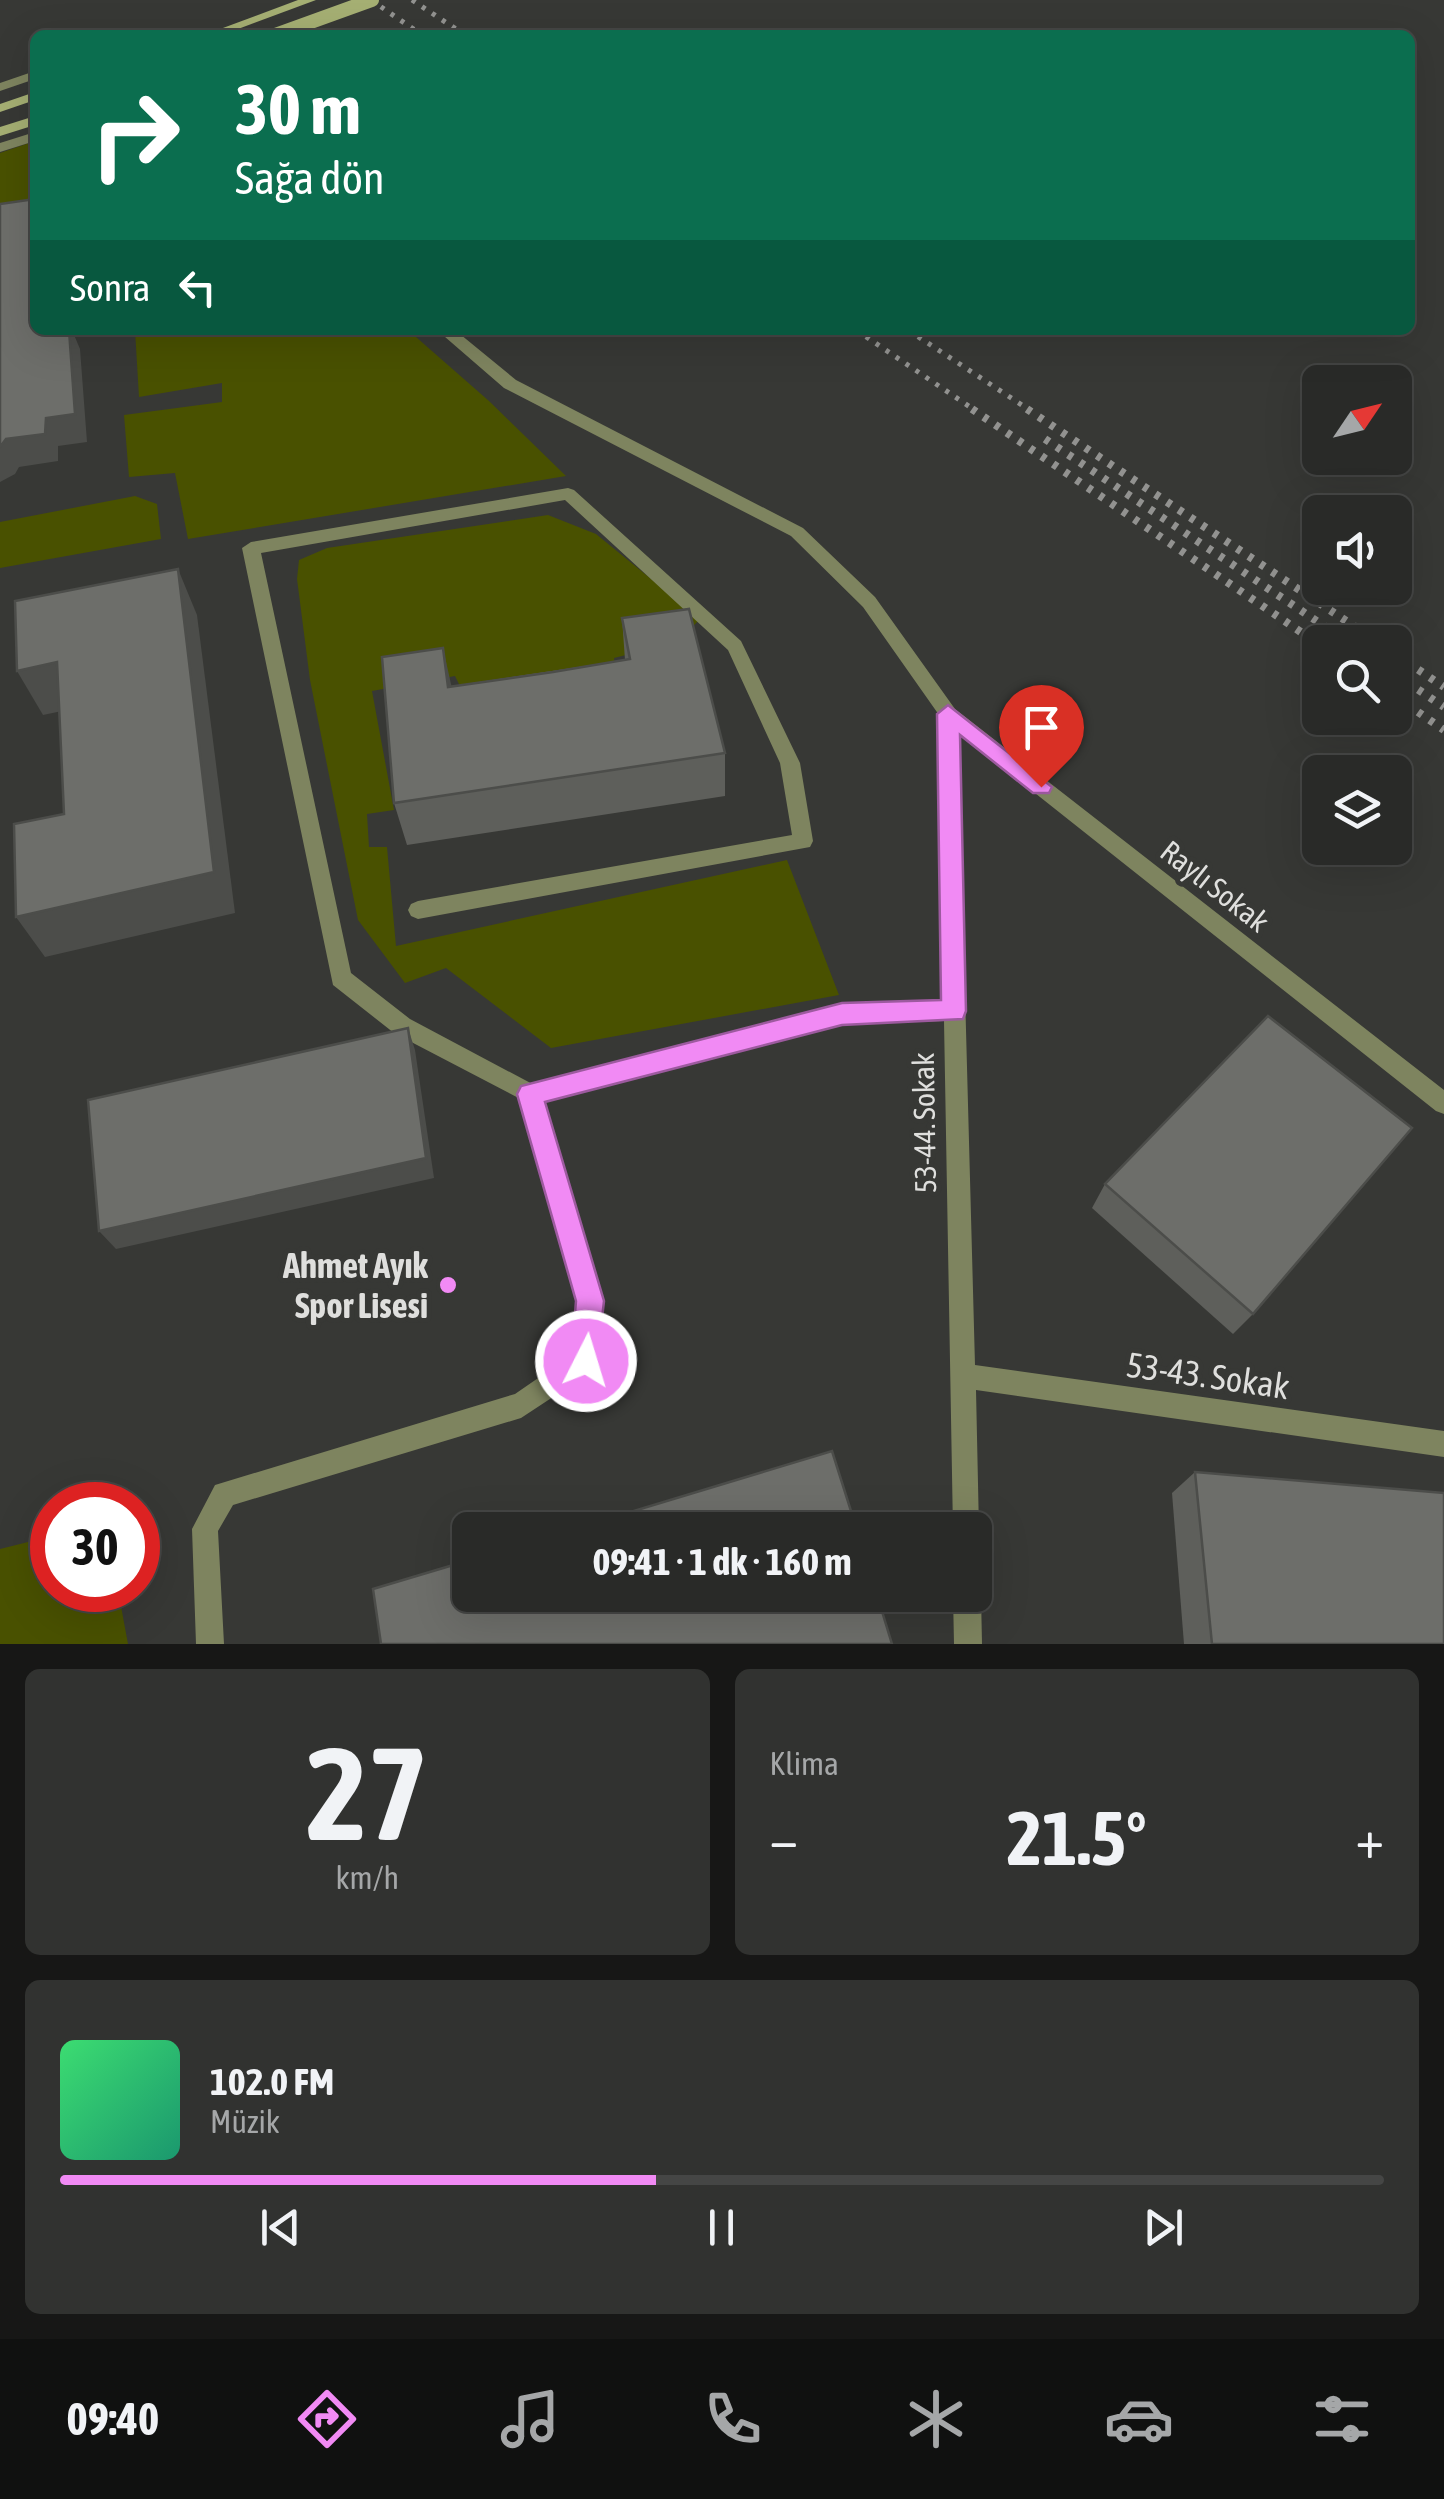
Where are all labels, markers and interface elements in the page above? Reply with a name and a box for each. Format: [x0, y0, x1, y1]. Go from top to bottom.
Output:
text: 30 m [235, 69, 361, 149]
icon: right [70, 70, 200, 200]
text: Sağa dön [235, 152, 385, 204]
icon: left [170, 260, 225, 315]
text: Sonra [70, 266, 150, 309]
north arrow [1302, 365, 1412, 475]
map controls [1302, 365, 1412, 865]
button: sound [1302, 495, 1412, 605]
button: search [1302, 625, 1412, 735]
pin [999, 685, 1084, 788]
icon: arrive [1014, 700, 1069, 755]
button: layers [1302, 755, 1412, 865]
street label: Raylı Sokak [1154, 833, 1276, 939]
street label: 53-44. Sokak [906, 1053, 942, 1193]
place label: Ahmet Ayık Spor Lisesi [282, 1245, 429, 1325]
marker: Ahmet Ayık Spor Lisesi [437, 1274, 459, 1296]
position arrow [534, 1309, 638, 1413]
street label: 53-43. Sokak [1124, 1344, 1292, 1406]
speed limit sign: 30 [30, 1482, 160, 1612]
text: 09:41 · 1 dk · 160 m [592, 1540, 852, 1583]
text: 27 [306, 1719, 428, 1868]
text: Klima [770, 1745, 839, 1782]
text: 21.5° [1007, 1795, 1147, 1881]
text: − [770, 1807, 798, 1870]
text: + [1355, 1807, 1384, 1870]
text: km/h [336, 1859, 399, 1896]
text: 102.0 FM [210, 2060, 334, 2103]
text: Müzik [210, 2103, 280, 2140]
icon: previous [253, 2200, 308, 2255]
icon: pause [694, 2200, 749, 2255]
icon: next [1136, 2200, 1191, 2255]
icon: directions [292, 2384, 362, 2454]
icon: music [495, 2384, 565, 2454]
icon: phone [698, 2384, 768, 2454]
icon: climate [901, 2384, 971, 2454]
icon: car [1104, 2384, 1174, 2454]
icon: filters [1307, 2384, 1377, 2454]
text: 09:40 [67, 2393, 159, 2445]

